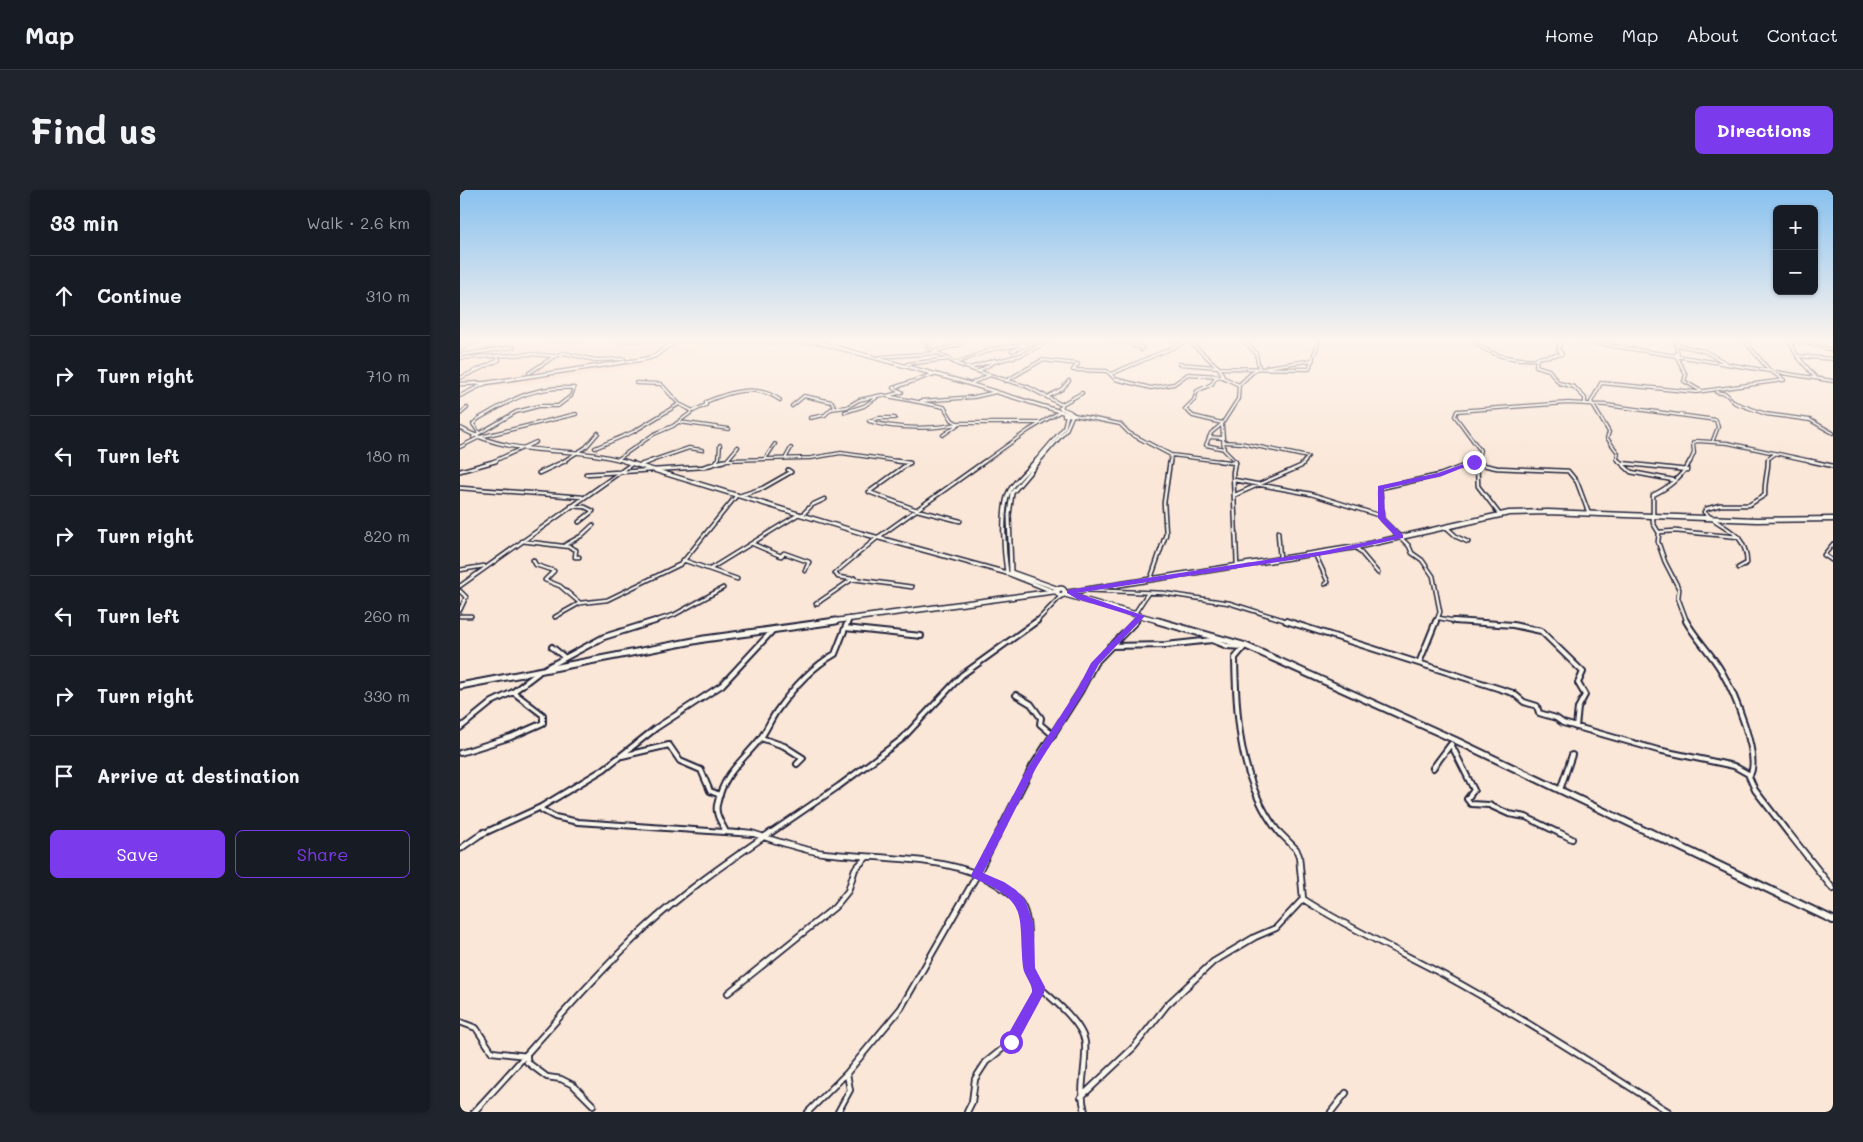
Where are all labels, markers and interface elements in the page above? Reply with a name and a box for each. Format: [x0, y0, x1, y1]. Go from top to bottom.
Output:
text: Map [25, 19, 74, 50]
text: Home [1545, 23, 1594, 47]
text: Map [1622, 23, 1658, 47]
text: About [1686, 23, 1739, 47]
text: Contact [1767, 23, 1838, 47]
button: Directions [1695, 106, 1833, 154]
text: Find us [30, 107, 157, 153]
map controls [1773, 205, 1818, 295]
button: + [1773, 205, 1818, 250]
text: 33 min [50, 209, 119, 236]
text: Walk · 2.6 km [307, 212, 410, 233]
button: − [1773, 250, 1818, 295]
icon: ahead [50, 282, 78, 310]
text: Continue [97, 283, 182, 308]
text: 310 m [366, 285, 410, 306]
icon: right [50, 362, 78, 390]
text: Turn right [97, 363, 194, 388]
text: 710 m [366, 365, 410, 386]
icon: left [50, 442, 78, 470]
text: Turn left [97, 443, 180, 468]
text: 180 m [365, 445, 410, 466]
route end [1463, 451, 1486, 474]
icon: right [50, 522, 78, 550]
text: Turn right [97, 523, 194, 548]
text: 820 m [364, 525, 410, 546]
icon: left [50, 602, 78, 630]
text: Turn left [97, 603, 180, 628]
text: 260 m [364, 605, 410, 626]
icon: right [50, 682, 78, 710]
text: Turn right [97, 683, 194, 708]
text: 330 m [364, 685, 410, 706]
icon: arrive [50, 762, 78, 790]
text: Arrive at destination [97, 763, 300, 788]
button: Save [50, 830, 225, 878]
button: Share [235, 830, 410, 878]
route start [1000, 1031, 1023, 1054]

